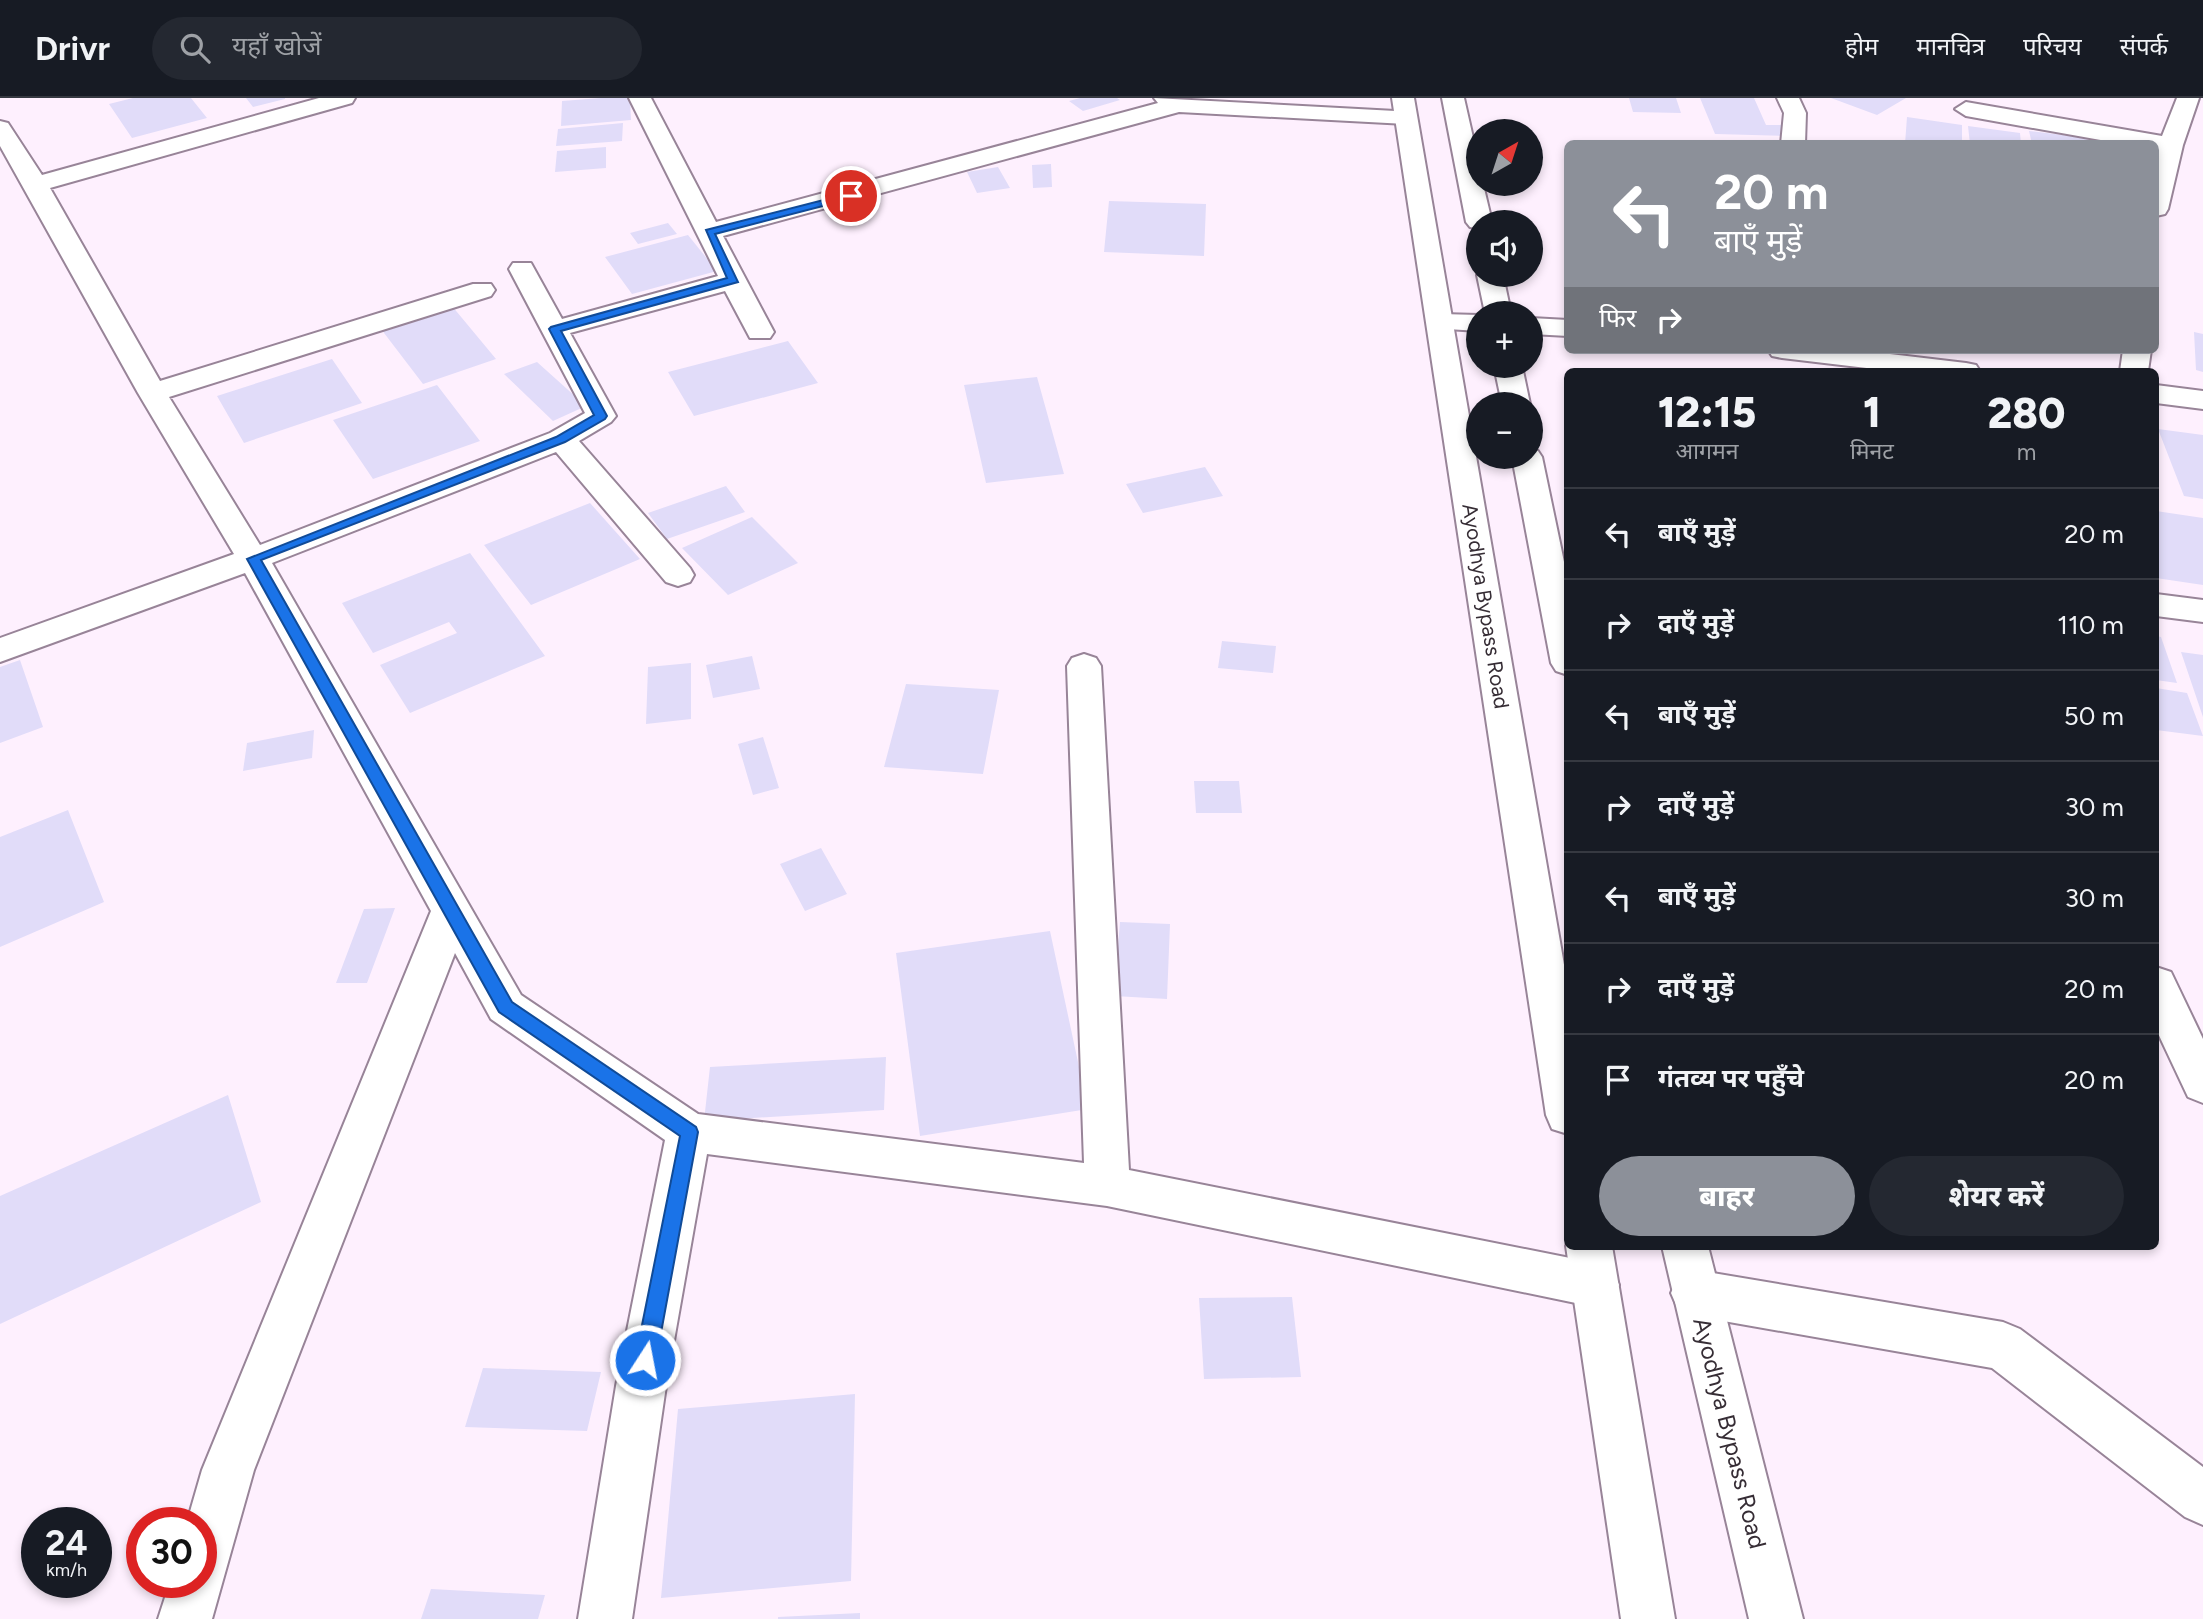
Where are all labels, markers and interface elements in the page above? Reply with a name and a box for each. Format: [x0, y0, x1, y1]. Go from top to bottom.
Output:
search box [152, 17, 642, 80]
text: Drivr [35, 29, 110, 68]
icon: search [176, 29, 214, 67]
text: यहाँ खोजें [232, 30, 321, 62]
text: होम [1845, 32, 1878, 61]
text: मानचित्र [1916, 32, 1985, 61]
text: परिचय [2023, 32, 2082, 61]
text: संपर्क [2120, 32, 2168, 61]
north arrow [1466, 119, 1544, 196]
map controls [1466, 119, 1543, 469]
text: 20 m [1714, 162, 1829, 221]
pin [821, 166, 881, 226]
icon: left [1599, 168, 1690, 259]
icon: arrive [832, 177, 870, 215]
button: sound [1466, 210, 1543, 287]
text: बाएँ मुड़ें [1714, 222, 1802, 260]
button: + [1466, 301, 1543, 378]
icon: right [1650, 301, 1688, 339]
text: फिर [1599, 302, 1636, 334]
text: 12:15 [1658, 387, 1756, 438]
text: 1 [1863, 387, 1881, 438]
text: 280 [1988, 388, 2065, 439]
button: − [1466, 392, 1543, 469]
text: आगमन [1675, 437, 1738, 465]
text: मिनट [1850, 437, 1894, 465]
text: m [2017, 438, 2036, 466]
street label: Ayodhya Bypass Road [1457, 502, 1515, 710]
icon: left [1599, 515, 1637, 553]
text: बाएँ मुड़ें [1658, 516, 1735, 548]
text: 20 m [2064, 518, 2124, 550]
icon: right [1599, 606, 1637, 644]
text: दाएँ मुड़ें [1658, 607, 1734, 639]
text: 110 m [2057, 609, 2124, 641]
icon: left [1599, 697, 1637, 735]
text: बाएँ मुड़ें [1658, 698, 1735, 730]
text: 50 m [2064, 700, 2124, 732]
icon: right [1599, 788, 1637, 826]
text: दाएँ मुड़ें [1658, 789, 1734, 821]
text: 30 m [2065, 791, 2124, 823]
icon: left [1599, 879, 1637, 917]
text: बाएँ मुड़ें [1658, 880, 1735, 912]
text: 30 m [2065, 882, 2124, 914]
icon: right [1599, 970, 1637, 1008]
text: दाएँ मुड़ें [1658, 971, 1734, 1003]
text: 20 m [2064, 973, 2124, 1005]
icon: arrive [1599, 1061, 1637, 1099]
text: गंतव्य पर पहुँचे [1658, 1062, 1804, 1094]
text: 20 m [2064, 1064, 2124, 1096]
button: बाहर [1599, 1156, 1855, 1236]
button: शेयर करें [1869, 1156, 2124, 1236]
street label: Ayodhya Bypass Road [1687, 1314, 1773, 1552]
position arrow [608, 1323, 682, 1397]
speed limit sign: 30 [126, 1507, 217, 1598]
text: 24 [45, 1522, 88, 1564]
text: km/h [46, 1559, 87, 1581]

